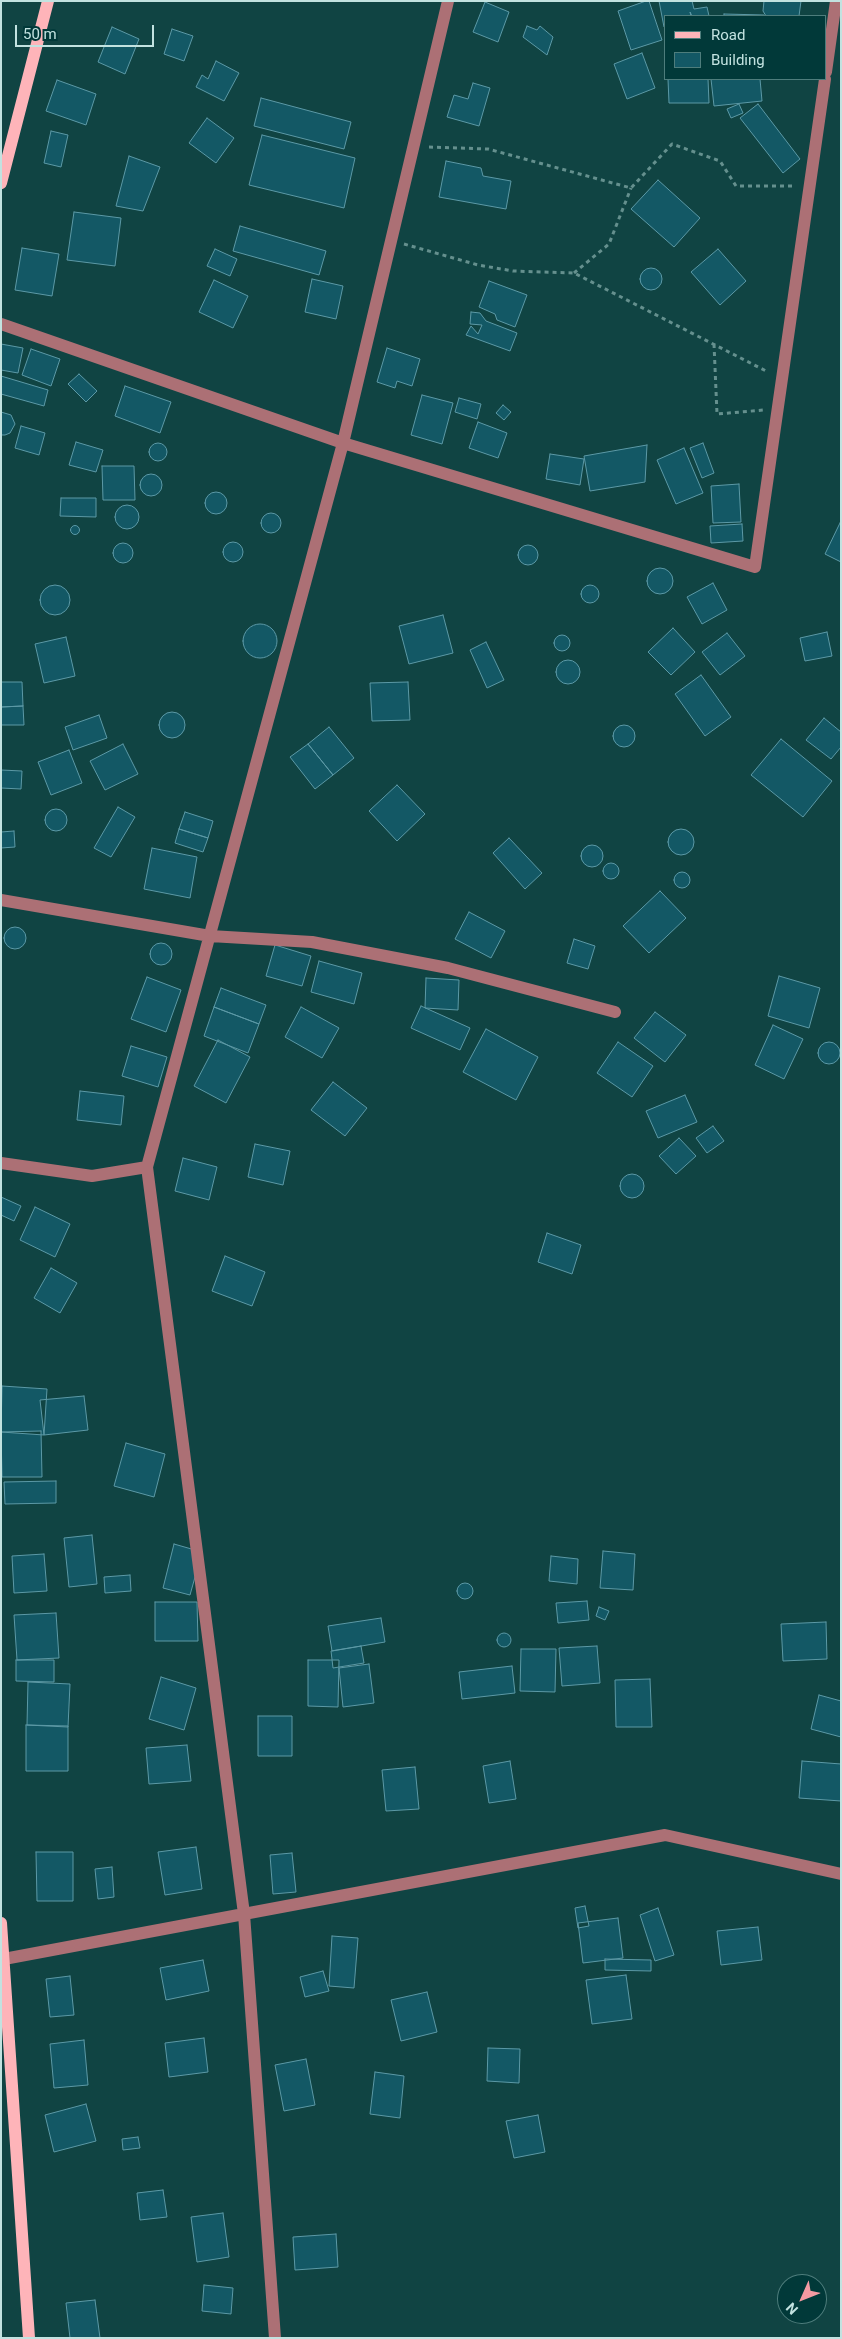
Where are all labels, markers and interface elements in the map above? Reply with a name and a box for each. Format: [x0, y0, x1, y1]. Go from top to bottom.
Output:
scale bar [18, 15, 156, 47]
legend [664, 15, 827, 80]
text: 50 m [23, 25, 57, 43]
text: Road [711, 26, 745, 44]
text: Building [711, 51, 765, 69]
north arrow [777, 2274, 827, 2324]
text: N [783, 2300, 801, 2318]

